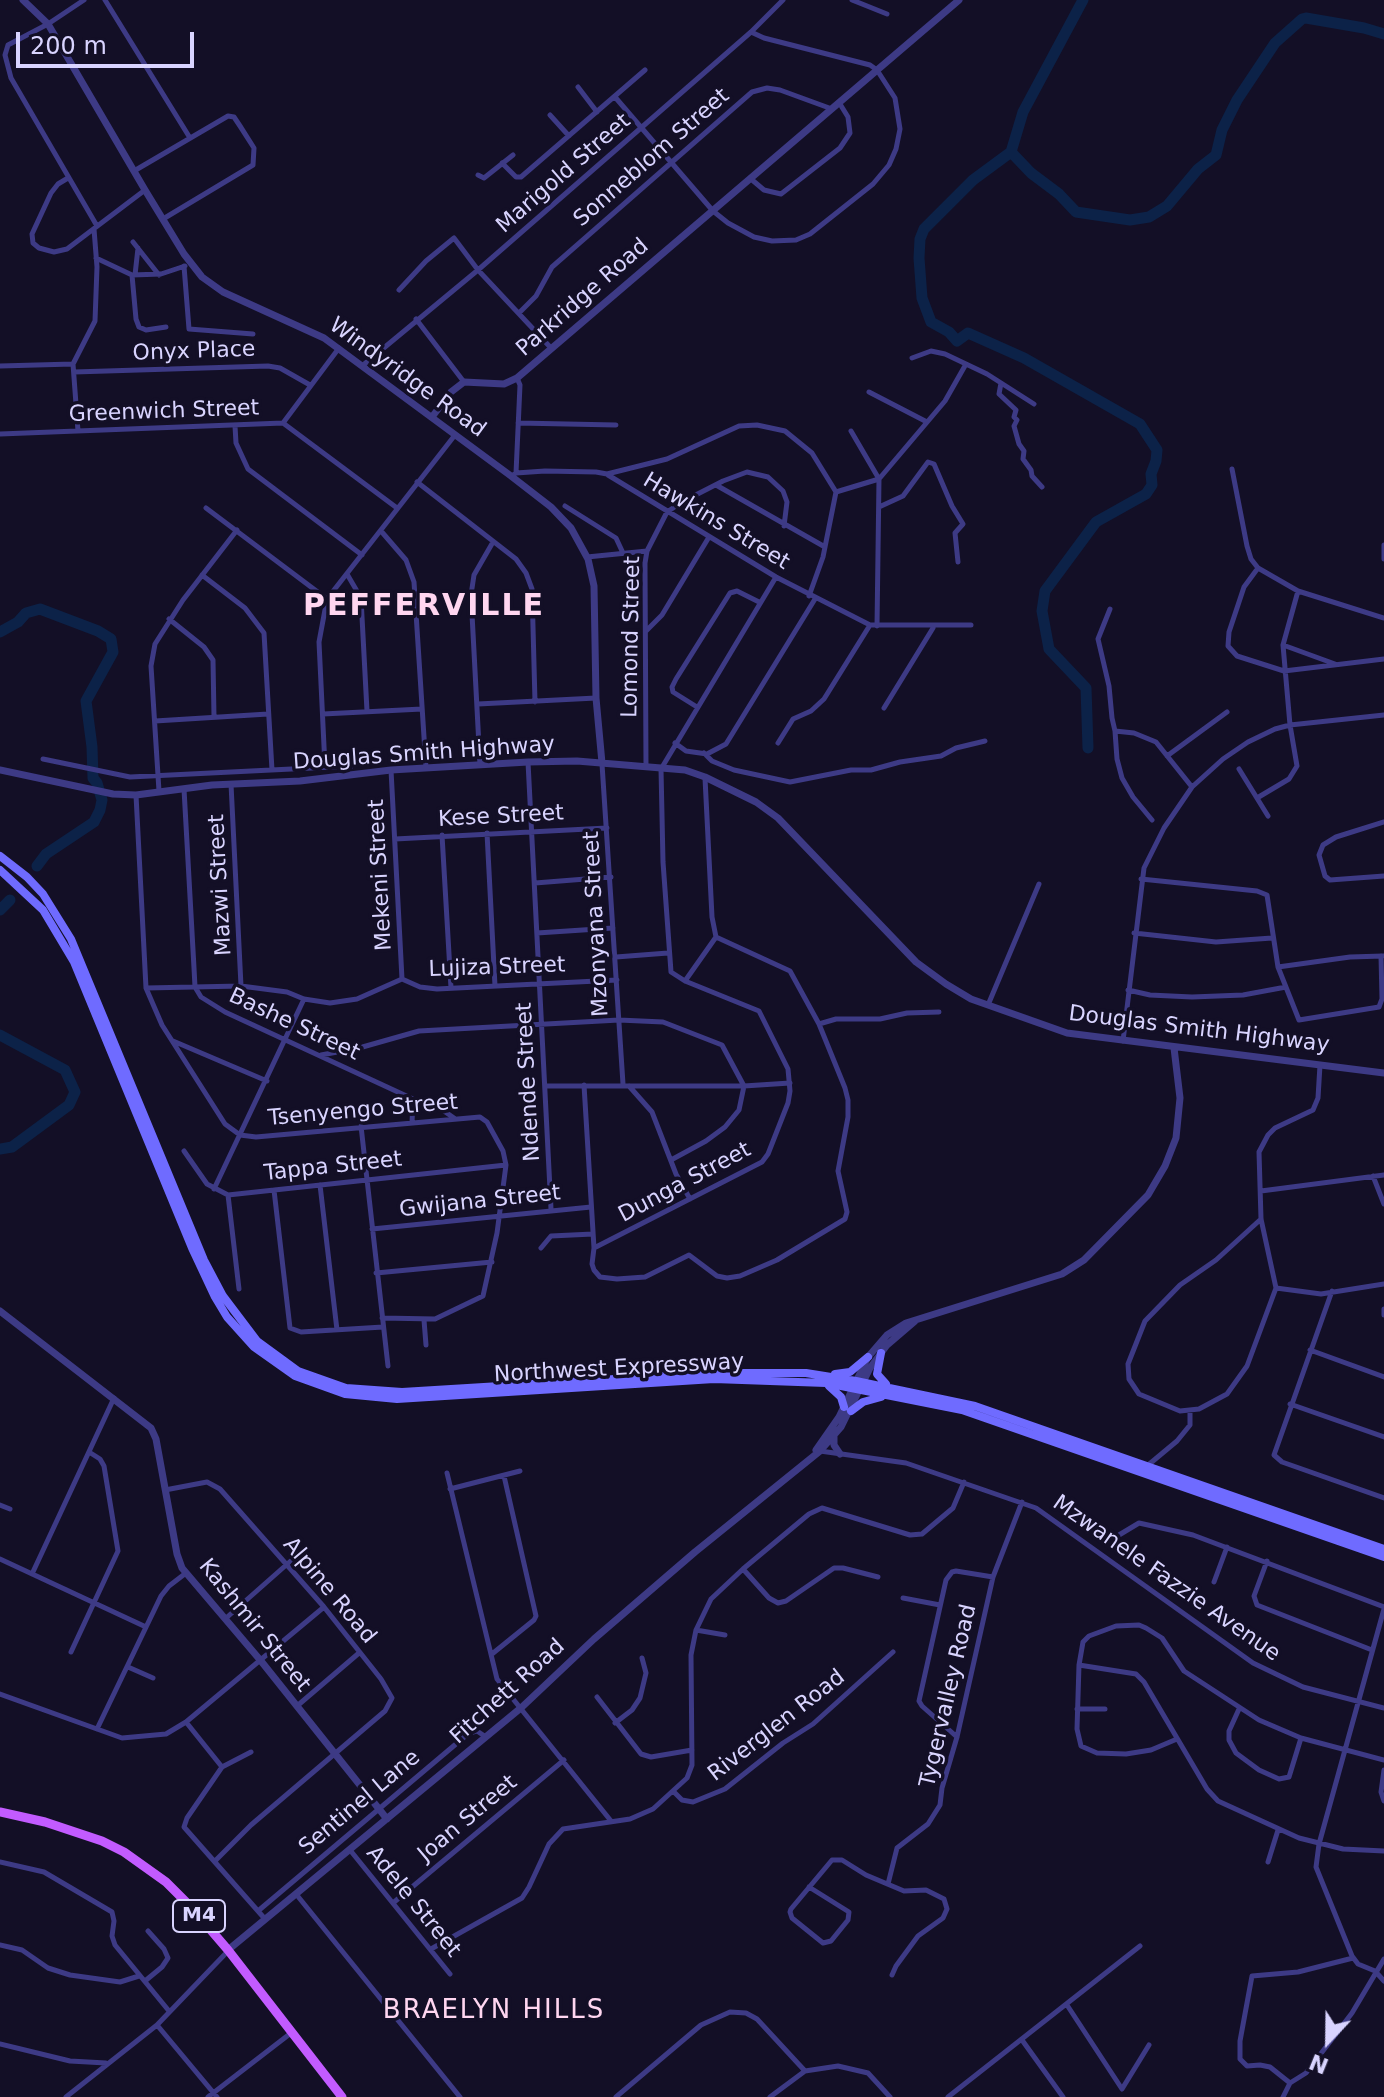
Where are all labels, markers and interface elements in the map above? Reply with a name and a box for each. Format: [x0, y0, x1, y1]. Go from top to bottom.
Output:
scale bar [20, 16, 198, 66]
text: 200 m [30, 32, 107, 60]
street label: Sonneblom Street [569, 83, 735, 233]
street label: Marigold Street [492, 109, 636, 239]
street label: Parkridge Road [512, 233, 654, 363]
street label: Windyridge Road [324, 312, 490, 444]
street label: Onyx Place [132, 337, 256, 367]
street label: Greenwich Street [68, 395, 260, 429]
street label: Hawkins Street [638, 468, 794, 576]
street label: Lomond Street [617, 556, 647, 718]
district label: PEFFERVILLE [303, 589, 545, 625]
street label: Douglas Smith Highway [292, 732, 556, 776]
street label: Mekeni Street [364, 798, 398, 952]
street label: Kese Street [438, 801, 564, 833]
street label: Mazwi Street [204, 813, 238, 957]
street label: Mzonyana Street [579, 831, 615, 1017]
street label: Lujiza Street [428, 952, 566, 984]
street label: Bashe Street [224, 983, 364, 1067]
street label: Douglas Smith Highway [1067, 1001, 1331, 1059]
street label: Ndende Street [512, 1002, 546, 1162]
street label: Tsenyengo Street [267, 1090, 459, 1132]
street label: Dunga Street [614, 1137, 756, 1229]
street label: Tappa Street [263, 1147, 403, 1187]
street label: Gwijana Street [398, 1180, 562, 1224]
street label: Northwest Expressway [493, 1349, 745, 1389]
street label: Mzwanele Fazzie Avenue [1047, 1490, 1285, 1668]
street label: Alpine Road [277, 1532, 381, 1650]
street label: Kashmir Street [192, 1554, 316, 1698]
street label: Tygervalley Road [915, 1602, 983, 1790]
street label: Fitchett Road [445, 1634, 571, 1750]
street label: Riverglen Road [703, 1664, 851, 1788]
street label: Sentinel Lane [294, 1745, 426, 1861]
street label: Joan Street [413, 1770, 523, 1868]
street label: Adele Street [360, 1841, 466, 1963]
road number: M4 [173, 1900, 225, 1932]
district label: BRAELYN HILLS [383, 1995, 605, 2027]
north arrow [1288, 2001, 1368, 2081]
text: N [1306, 2049, 1332, 2079]

